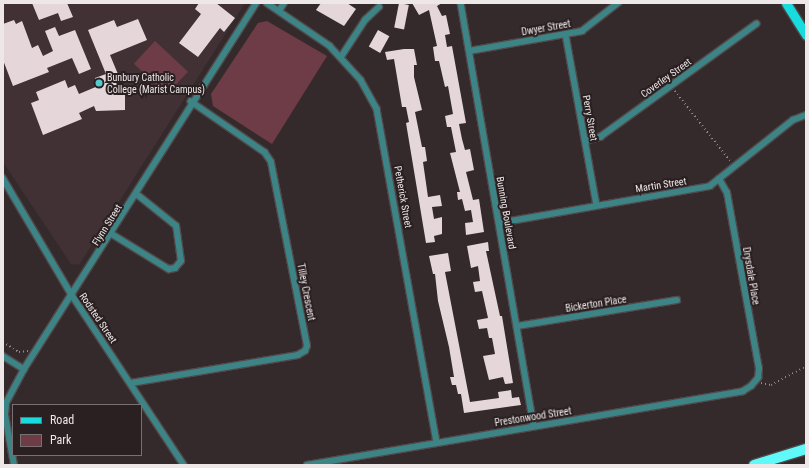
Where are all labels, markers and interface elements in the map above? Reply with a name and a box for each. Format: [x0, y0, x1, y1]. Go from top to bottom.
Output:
street label: Dwyer Street [520, 18, 572, 38]
street label: Coverley Street [638, 56, 694, 100]
place label: Bunbury Catholic College (Marist Campus) [107, 71, 205, 94]
marker: Bunbury Catholic College (Marist Campus) [94, 78, 104, 88]
street label: Perry Street [580, 94, 600, 142]
street label: Petherick Street [392, 165, 414, 229]
street label: Martin Street [635, 175, 687, 195]
street label: Bunning Boulevard [494, 176, 518, 250]
street label: Flynn Street [90, 202, 124, 248]
street label: Drysdale Place [740, 246, 762, 306]
street label: Tilley Crescent [295, 262, 317, 322]
street label: Rodsted Street [77, 291, 119, 345]
street label: Bickerton Place [565, 293, 627, 315]
legend [12, 404, 142, 456]
street label: Prestonwood Street [494, 405, 572, 429]
text: Road [50, 413, 74, 427]
text: Park [50, 433, 71, 447]

